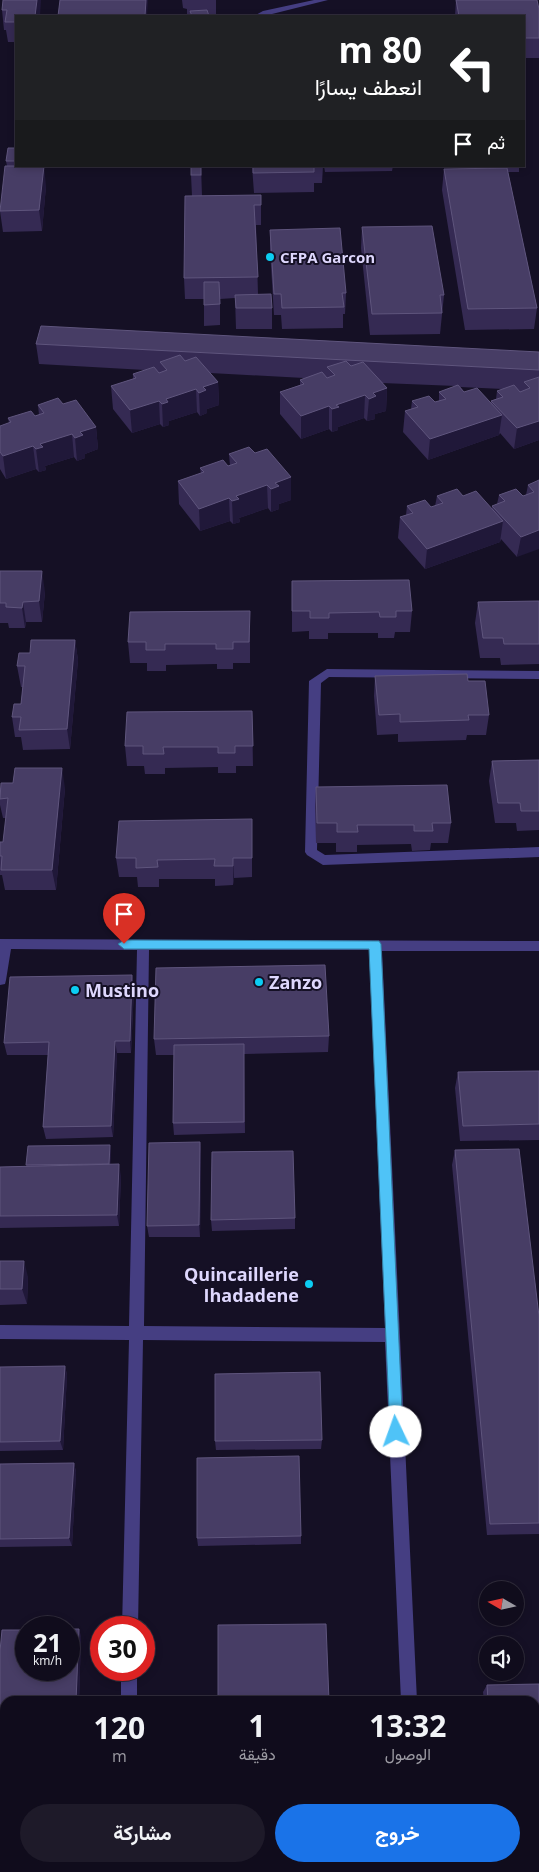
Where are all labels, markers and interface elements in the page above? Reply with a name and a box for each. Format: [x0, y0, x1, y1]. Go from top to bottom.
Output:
text: 80 m [339, 26, 422, 73]
icon: left [440, 35, 505, 100]
text: انعطف يسارًا [315, 71, 422, 101]
text: ثم [487, 129, 505, 155]
icon: arrive [449, 130, 477, 158]
place label: CFPA Garcon [280, 247, 375, 267]
marker: CFPA Garcon [264, 251, 276, 263]
pin [103, 893, 145, 944]
icon: arrive [110, 900, 138, 928]
place label: Zanzo [269, 970, 322, 994]
marker: Zanzo [253, 976, 265, 988]
place label: Mustino [85, 978, 159, 1002]
marker: Mustino [69, 984, 81, 996]
place label: Quincaillerie Ihadadene [184, 1262, 299, 1307]
marker: Quincaillerie Ihadadene [303, 1278, 315, 1290]
position arrow [369, 1405, 421, 1457]
north arrow [479, 1581, 524, 1626]
map controls [479, 1581, 524, 1681]
speed limit sign: 30 [90, 1616, 155, 1681]
text: 21 [33, 1625, 62, 1659]
button: sound [479, 1636, 524, 1681]
text: km/h [33, 1652, 62, 1669]
text: 1 [249, 1705, 266, 1746]
text: 13:32 [369, 1705, 446, 1746]
text: 120 [94, 1707, 145, 1748]
text: دقيقة [239, 1743, 276, 1765]
text: الوصول [385, 1743, 431, 1765]
text: m [112, 1745, 127, 1767]
button: مشاركة [20, 1804, 265, 1862]
button: خروج [275, 1804, 520, 1862]

